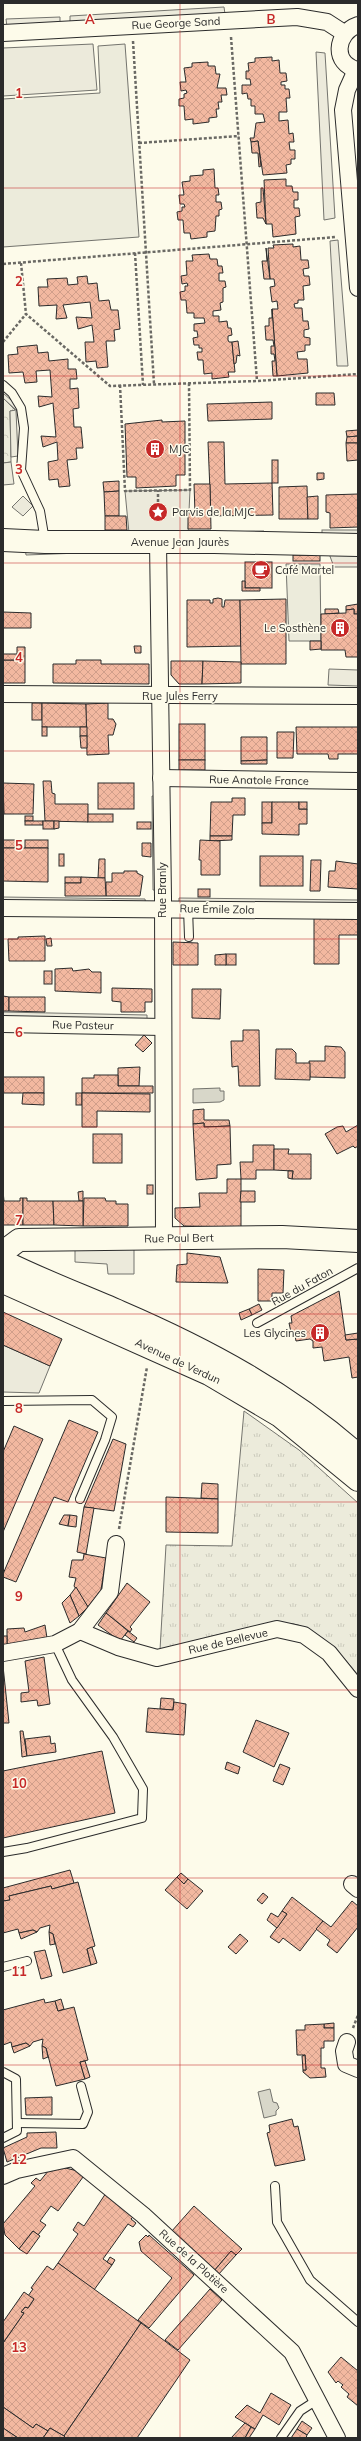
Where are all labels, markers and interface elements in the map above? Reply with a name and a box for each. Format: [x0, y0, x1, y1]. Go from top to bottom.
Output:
text: A [85, 11, 95, 27]
text: B [267, 11, 276, 27]
street label: Rue George Sand [131, 14, 221, 32]
text: 1 [15, 85, 23, 101]
text: 2 [15, 273, 23, 289]
building icon: MJC [144, 438, 166, 460]
place label: MJC [169, 442, 190, 456]
text: 3 [15, 461, 23, 477]
place icon: Parvis de la MJC [147, 501, 169, 523]
place label: Parvis de la MJC [172, 505, 255, 519]
street label: Avenue Jean Jaurès [131, 535, 229, 549]
cafe icon: Café Martel [250, 559, 272, 581]
place label: Café Martel [275, 563, 334, 577]
building icon: Le Sosthène [329, 617, 351, 639]
place label: Le Sosthène [264, 621, 326, 635]
text: 4 [15, 649, 23, 665]
street label: Rue Jules Ferry [142, 689, 218, 703]
street label: Rue Anatole France [209, 772, 309, 788]
text: 5 [15, 837, 23, 853]
street label: Rue Branly [155, 862, 169, 918]
street label: Rue Émile Zola [179, 901, 255, 917]
street label: Rue Pasteur [52, 1017, 114, 1033]
text: 6 [15, 1024, 23, 1040]
text: 7 [15, 1212, 23, 1228]
street label: Rue Paul Bert [144, 1230, 214, 1246]
street label: Rue du Faton [269, 1263, 335, 1309]
building icon: Les Glycines [309, 1322, 331, 1344]
place label: Les Glycines [243, 1326, 306, 1340]
street label: Avenue de Verdun [133, 1335, 223, 1387]
text: 8 [15, 1400, 23, 1416]
text: 9 [15, 1588, 23, 1604]
street label: Rue de Bellevue [187, 1625, 269, 1657]
text: 10 [11, 1775, 27, 1791]
text: 11 [11, 1963, 27, 1979]
text: 12 [11, 2151, 27, 2167]
street label: Rue de la Plotière [156, 2226, 232, 2296]
text: 13 [11, 2339, 27, 2355]

